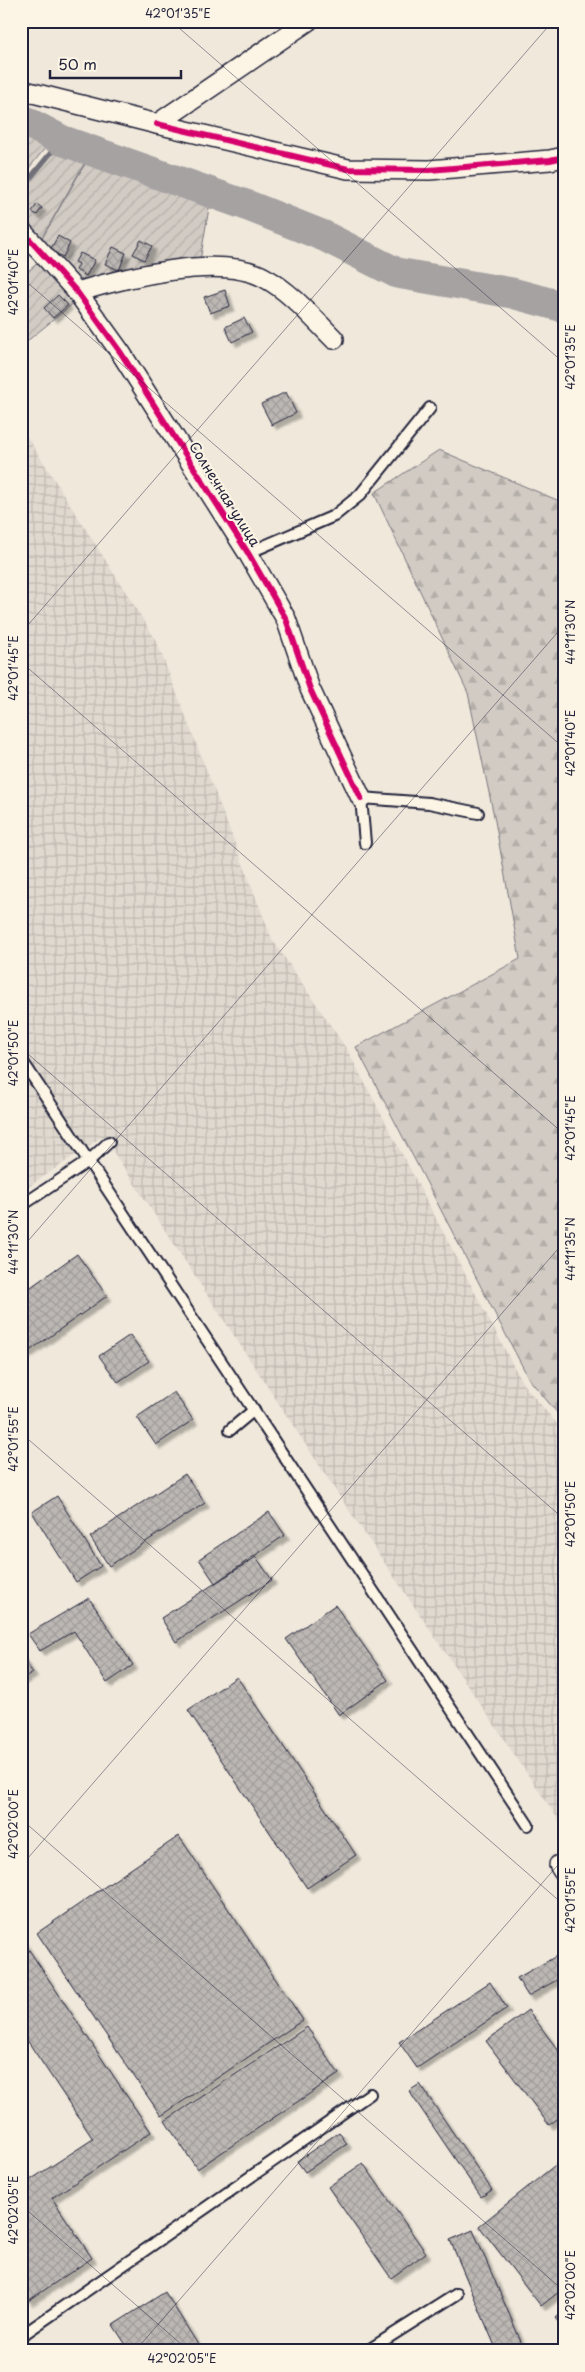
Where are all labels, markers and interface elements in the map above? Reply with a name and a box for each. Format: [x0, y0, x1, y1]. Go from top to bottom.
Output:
text: 42°01'35"E [145, 4, 211, 22]
scale bar [50, 48, 181, 80]
text: 50 m [58, 52, 97, 75]
text: 42°01'40"E [4, 249, 22, 315]
text: 42°01'35"E [561, 324, 579, 390]
street label: Солнечная улица [184, 437, 266, 551]
text: 44°11'30"N [561, 600, 579, 664]
text: 42°01'45"E [4, 635, 22, 701]
text: 42°01'40"E [561, 710, 579, 776]
text: 42°01'50"E [4, 1020, 22, 1086]
text: 42°01'45"E [561, 1095, 579, 1161]
text: 44°11'30"N [4, 1210, 22, 1274]
text: 44°11'35"N [561, 1217, 579, 1281]
text: 42°01'55"E [4, 1406, 22, 1472]
text: 42°01'50"E [561, 1481, 579, 1547]
text: 42°02'00"E [4, 1789, 22, 1859]
text: 42°01'55"E [561, 1867, 579, 1933]
text: 42°02'05"E [4, 2176, 22, 2244]
text: 42°02'00"E [561, 2250, 579, 2320]
text: 42°02'05"E [148, 2349, 216, 2367]

